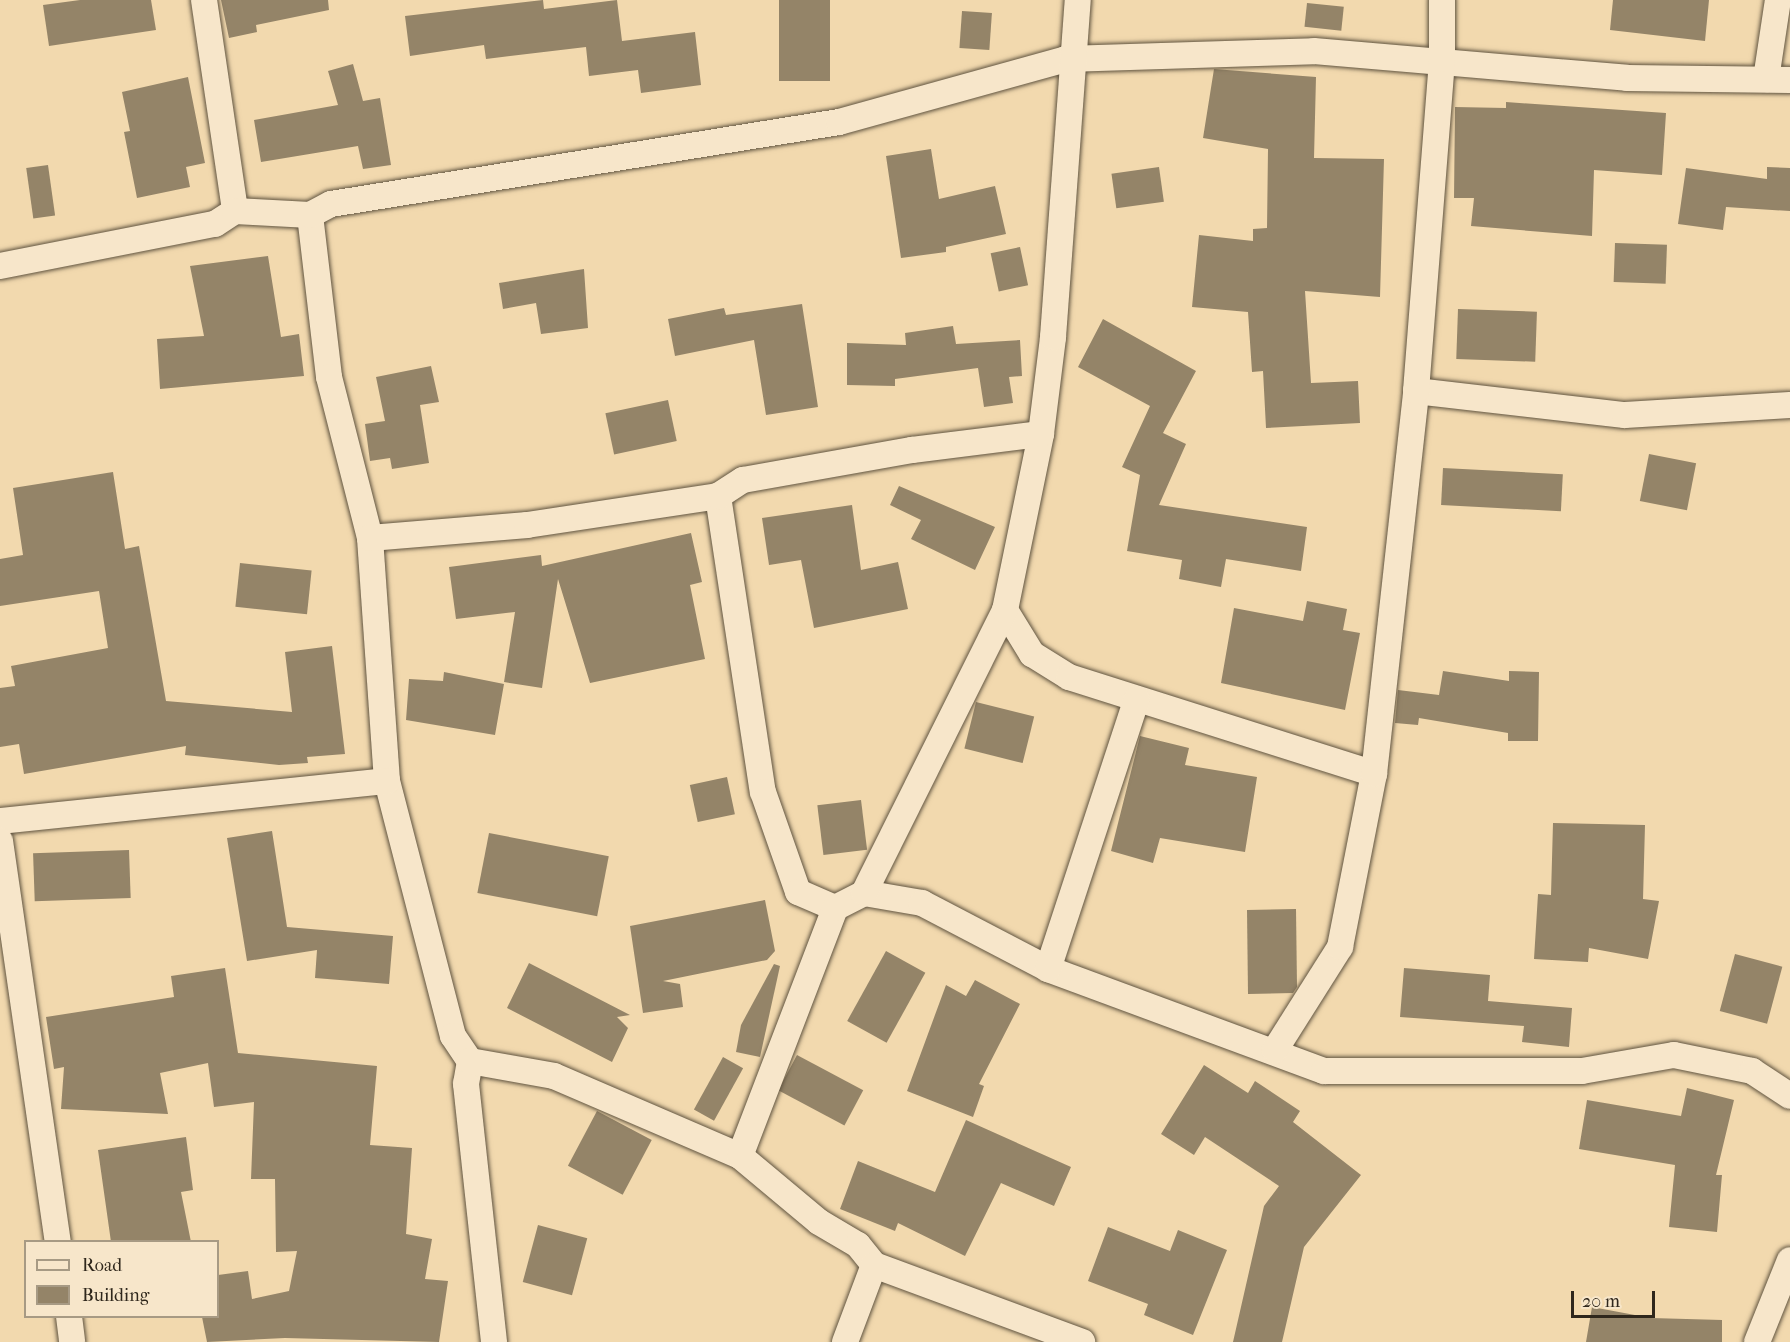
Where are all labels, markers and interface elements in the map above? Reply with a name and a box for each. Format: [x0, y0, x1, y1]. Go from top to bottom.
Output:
legend [24, 1240, 219, 1318]
text: Road [82, 1255, 122, 1276]
scale bar [1574, 1279, 1658, 1317]
text: Building [82, 1285, 149, 1306]
text: 20 m [1582, 1291, 1620, 1312]

